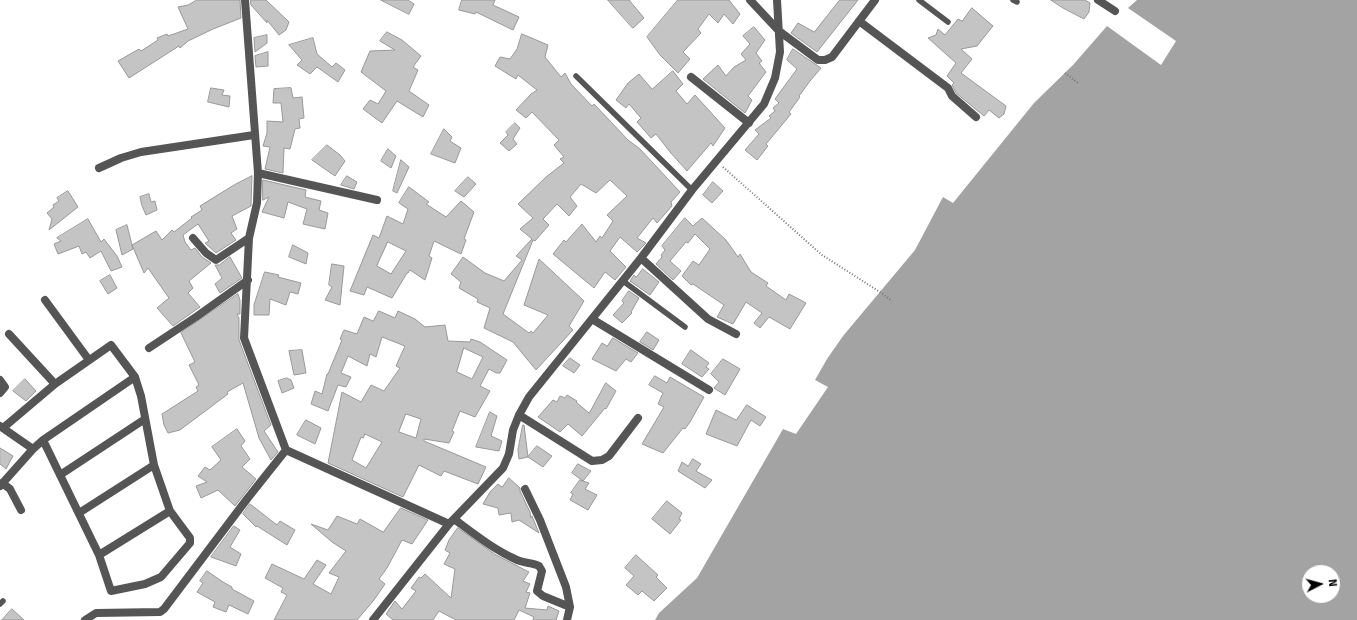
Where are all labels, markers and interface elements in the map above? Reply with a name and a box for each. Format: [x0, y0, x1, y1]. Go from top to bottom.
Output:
north arrow [1301, 564, 1341, 604]
text: N [1326, 578, 1339, 587]

